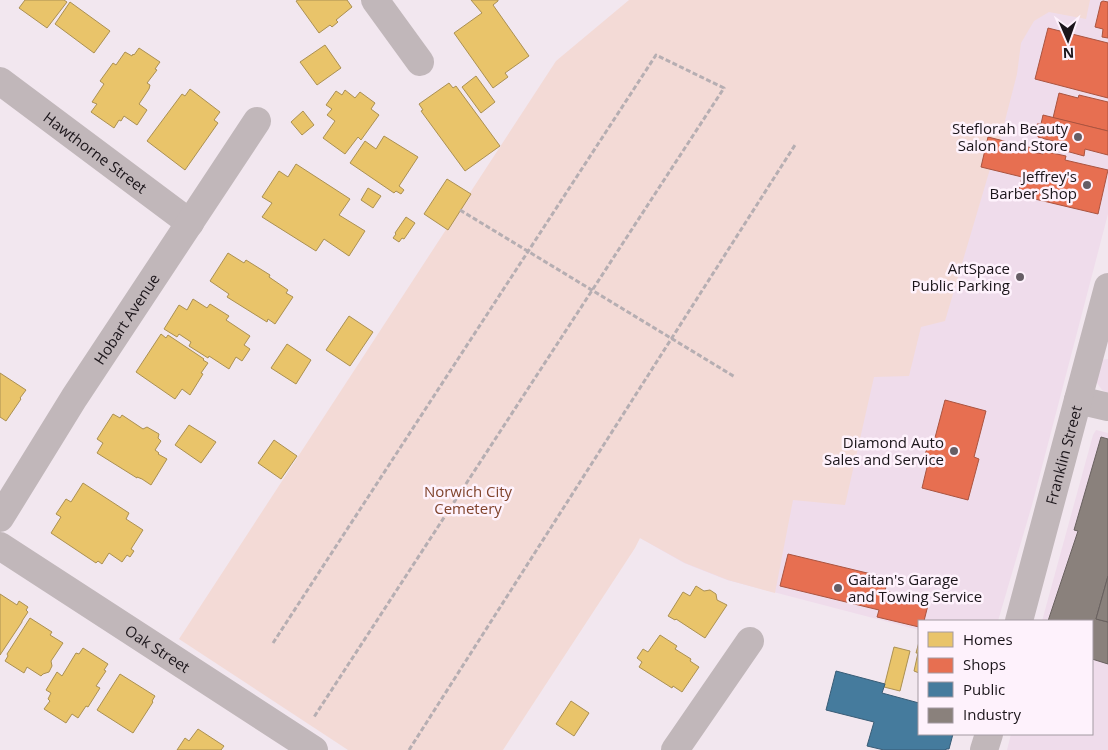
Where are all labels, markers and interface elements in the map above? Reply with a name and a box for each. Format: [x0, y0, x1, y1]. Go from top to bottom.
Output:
north arrow [1043, 15, 1093, 65]
text: N [1062, 44, 1074, 63]
street label: Hawthorne Street [40, 107, 151, 197]
place label: Steflorah Beauty Salon and Store [952, 118, 1068, 155]
marker: Steflorah Beauty Salon and Store [1072, 131, 1084, 143]
place label: Jeffrey's Barber Shop [990, 166, 1077, 203]
marker: Jeffrey's Barber Shop [1081, 179, 1093, 191]
place label: ArtSpace Public Parking [911, 258, 1010, 295]
street label: Hobart Avenue [89, 269, 164, 368]
marker: ArtSpace Public Parking [1014, 271, 1026, 283]
street label: Franklin Street [1040, 403, 1086, 507]
place label: Diamond Auto Sales and Service [824, 432, 944, 469]
marker: Diamond Auto Sales and Service [948, 445, 960, 457]
park label: Norwich City Cemetery [424, 481, 513, 518]
place label: Gaitan's Garage and Towing Service [848, 569, 982, 606]
marker: Gaitan's Garage and Towing Service [832, 582, 844, 594]
street label: Oak Street [121, 620, 194, 677]
legend [918, 620, 1093, 735]
text: Homes [963, 629, 1013, 649]
text: Shops [963, 654, 1006, 674]
text: Public [963, 679, 1005, 699]
text: Industry [963, 704, 1021, 724]

